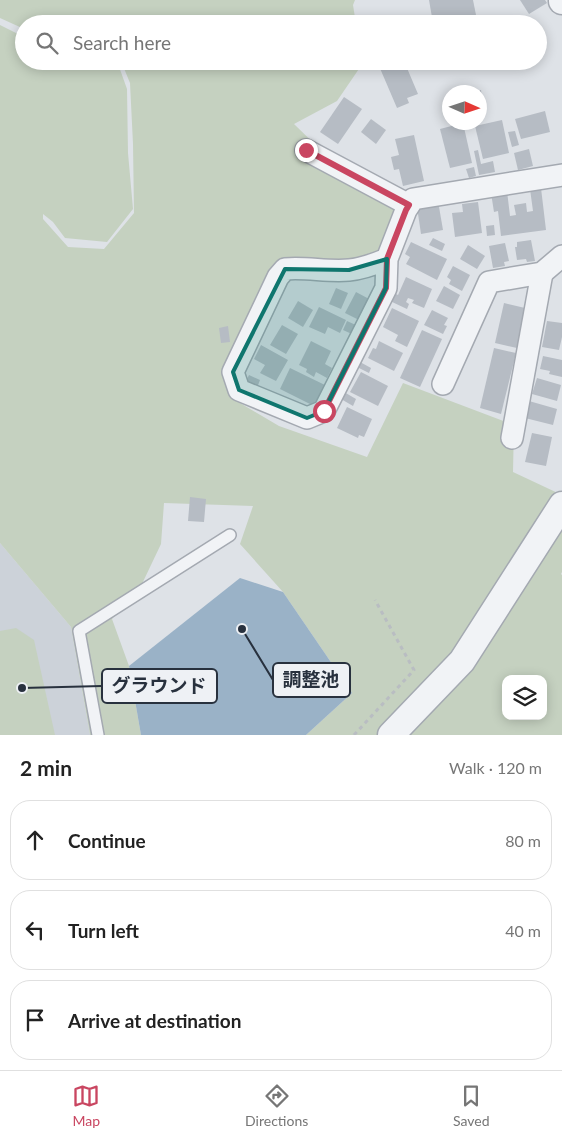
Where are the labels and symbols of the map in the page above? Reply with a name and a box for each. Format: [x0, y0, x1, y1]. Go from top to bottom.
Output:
north arrow [442, 85, 487, 130]
route end [295, 139, 318, 162]
route start [313, 400, 336, 423]
callout: 調整池 [273, 663, 350, 697]
text: 調整池 [282, 667, 340, 690]
callout: グラウンド [102, 669, 217, 703]
text: グラウンド [111, 673, 207, 696]

